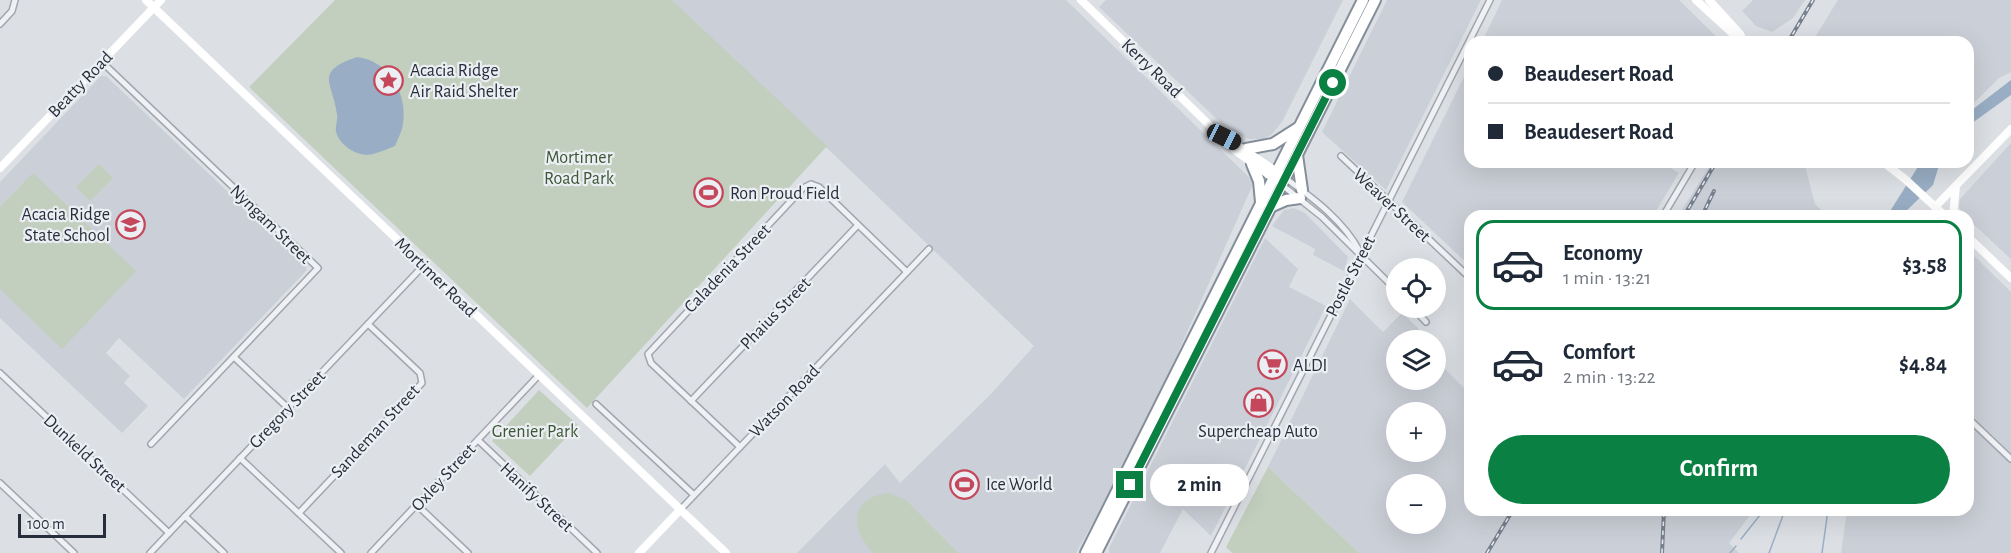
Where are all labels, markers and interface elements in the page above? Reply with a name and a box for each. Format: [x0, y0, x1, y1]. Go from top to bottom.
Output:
street label: Kerry Road [1118, 36, 1185, 102]
street label: Beatty Road [45, 48, 116, 121]
place label: Acacia Ridge Air Raid Shelter [410, 62, 518, 101]
text: Beaudesert Road [1524, 63, 1674, 85]
place icon: Acacia Ridge Air Raid Shelter [373, 64, 405, 96]
route start [1319, 69, 1346, 96]
car [1204, 121, 1244, 153]
text: Beaudesert Road [1524, 121, 1674, 143]
park label: Mortimer Road Park [544, 149, 615, 188]
street label: Weaver Street [1349, 166, 1434, 246]
sports icon: Ron Proud Field [693, 177, 725, 209]
street label: Nyngam Street [226, 182, 315, 268]
place label: Ron Proud Field [730, 185, 840, 203]
place label: Acacia Ridge State School [22, 206, 110, 245]
school or university icon: Acacia Ridge State School [115, 208, 147, 240]
street label: Caladenia Street [681, 221, 774, 316]
street label: Postle Street [1323, 233, 1379, 320]
street label: Mortimer Road [391, 235, 480, 321]
icon: car [1491, 238, 1545, 292]
text: Economy [1563, 242, 1643, 264]
text: $3.58 [1902, 254, 1947, 276]
map controls [1386, 258, 1446, 534]
button: locate [1386, 258, 1446, 318]
text: 1 min · 13:21 [1563, 268, 1651, 288]
street label: Phaius Street [737, 274, 815, 353]
button: layers [1386, 330, 1446, 390]
icon: car [1491, 337, 1545, 391]
text: Comfort [1563, 341, 1635, 363]
supermarket icon: ALDI [1256, 349, 1288, 381]
text: $4.84 [1899, 353, 1947, 375]
place label: ALDI [1293, 357, 1327, 375]
street label: Watson Road [746, 362, 823, 441]
street label: Gregory Street [246, 367, 329, 452]
text: 2 min · 13:22 [1563, 367, 1656, 387]
street label: Sandeman Street [328, 381, 424, 482]
shop icon: Supercheap Auto [1242, 386, 1274, 418]
button: + [1386, 402, 1446, 462]
street label: Dunkeld Street [40, 411, 129, 496]
park label: Grenier Park [492, 423, 579, 441]
place label: Supercheap Auto [1198, 423, 1318, 441]
button: Confirm [1488, 435, 1950, 504]
street label: Oxley Street [408, 440, 479, 515]
street label: Hanify Street [496, 460, 576, 536]
callout: 2 min [1151, 464, 1250, 506]
sports icon: Ice World [949, 468, 981, 500]
route end [1116, 471, 1143, 498]
button: − [1386, 474, 1446, 534]
text: 2 min [1177, 475, 1222, 495]
place label: Ice World [986, 476, 1052, 494]
scale bar [18, 511, 106, 538]
text: 100 m [27, 516, 65, 532]

